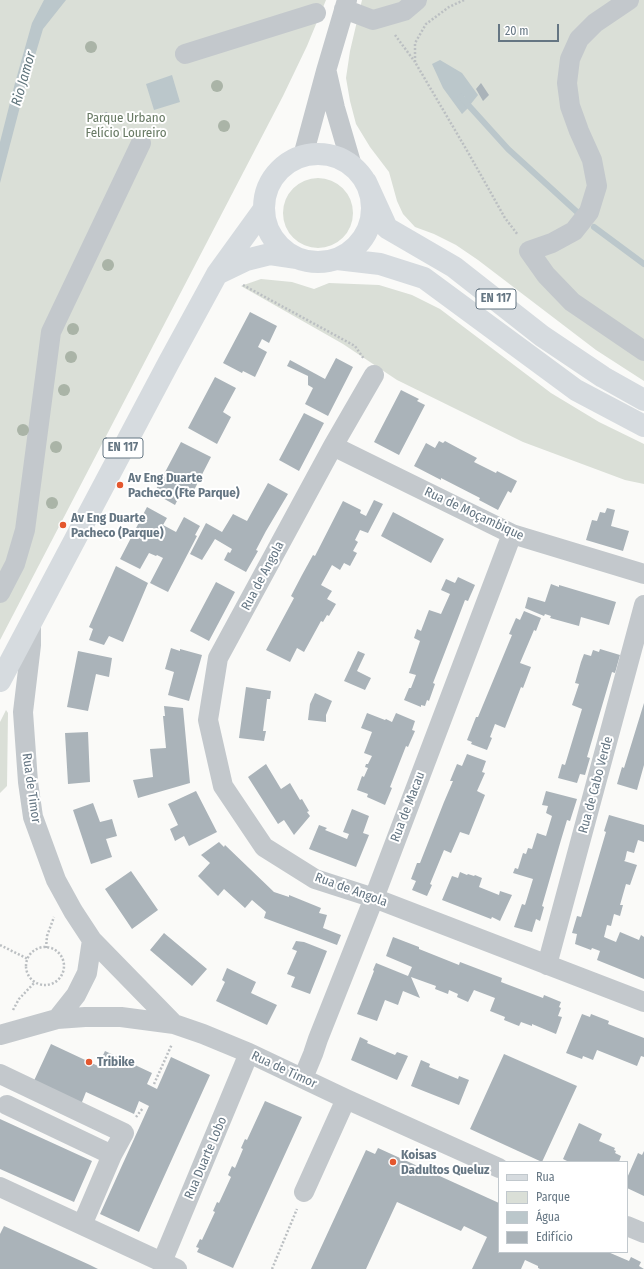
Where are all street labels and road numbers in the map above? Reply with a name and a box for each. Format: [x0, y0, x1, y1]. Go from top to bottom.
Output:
road number: EN 117 [476, 289, 516, 309]
road number: EN 117 [103, 438, 143, 458]
street label: Rua de Moçambique [422, 484, 526, 544]
street label: Rua de Angola [238, 539, 288, 613]
street label: Rua de Cabo Verde [576, 735, 616, 835]
street label: Rua de Timor [18, 752, 44, 824]
street label: Rua de Macau [387, 770, 429, 844]
street label: Rua de Angola [313, 870, 389, 910]
street label: Rua de Timor [249, 1048, 319, 1092]
street label: Rua Duarte Lobo [182, 1114, 230, 1202]

